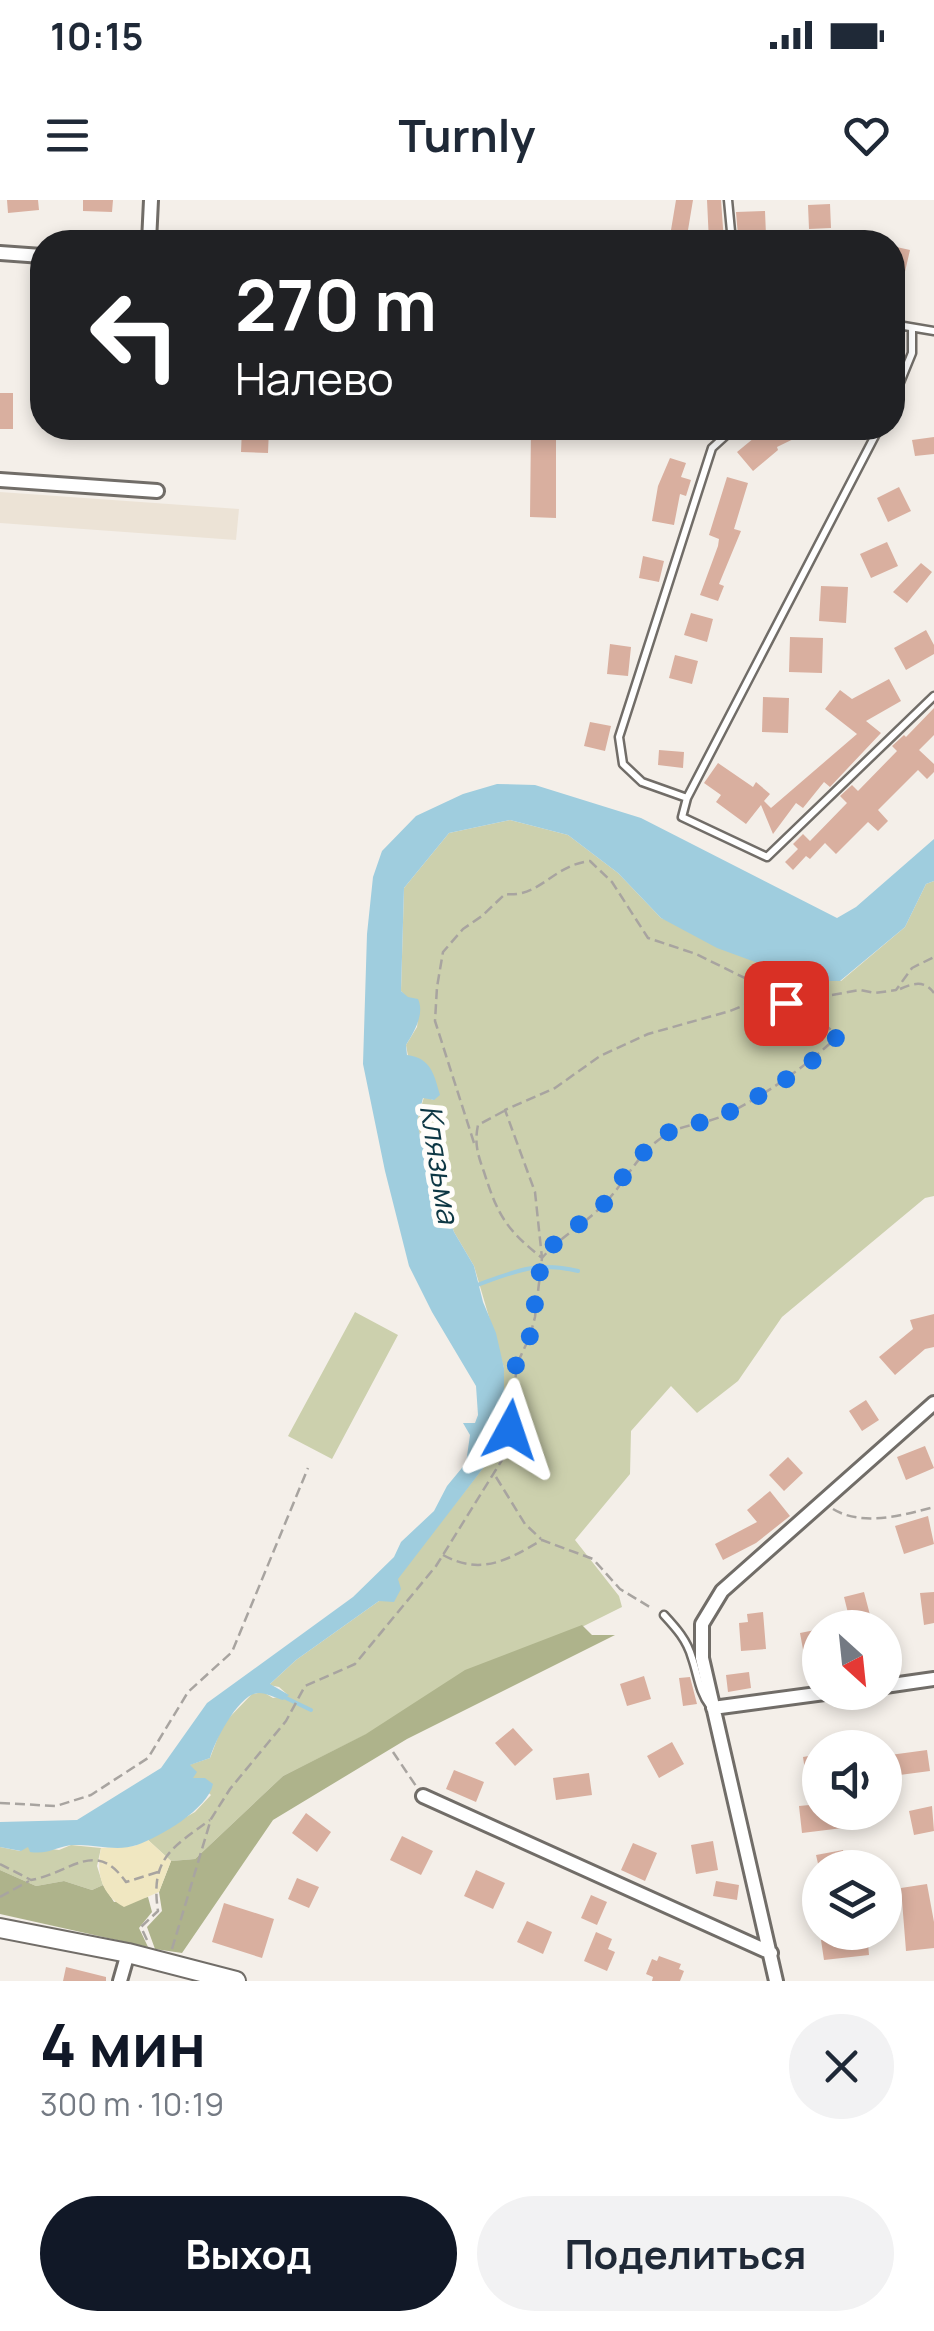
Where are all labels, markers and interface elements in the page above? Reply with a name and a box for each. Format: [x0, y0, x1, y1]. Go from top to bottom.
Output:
text: 10:15 [50, 9, 144, 61]
text: Turnly [398, 104, 536, 166]
icon: menu [40, 108, 95, 163]
icon: heart [839, 108, 894, 163]
text: 270 m [235, 256, 437, 352]
icon: left [70, 270, 200, 400]
text: Налево [235, 347, 394, 409]
pin [744, 961, 829, 1046]
icon: arrive [759, 976, 814, 1031]
water label: Клязьма [411, 1102, 470, 1227]
position arrow [458, 1378, 562, 1482]
north arrow [802, 1610, 902, 1710]
map controls [802, 1610, 902, 1950]
button: sound [802, 1730, 902, 1830]
button: layers [802, 1850, 902, 1950]
text: 4 мин [40, 2003, 206, 2085]
button: close [789, 2014, 894, 2119]
text: 300 m · 10:19 [40, 2082, 224, 2126]
button: Выход [40, 2196, 457, 2311]
button: Поделиться [477, 2196, 894, 2311]

